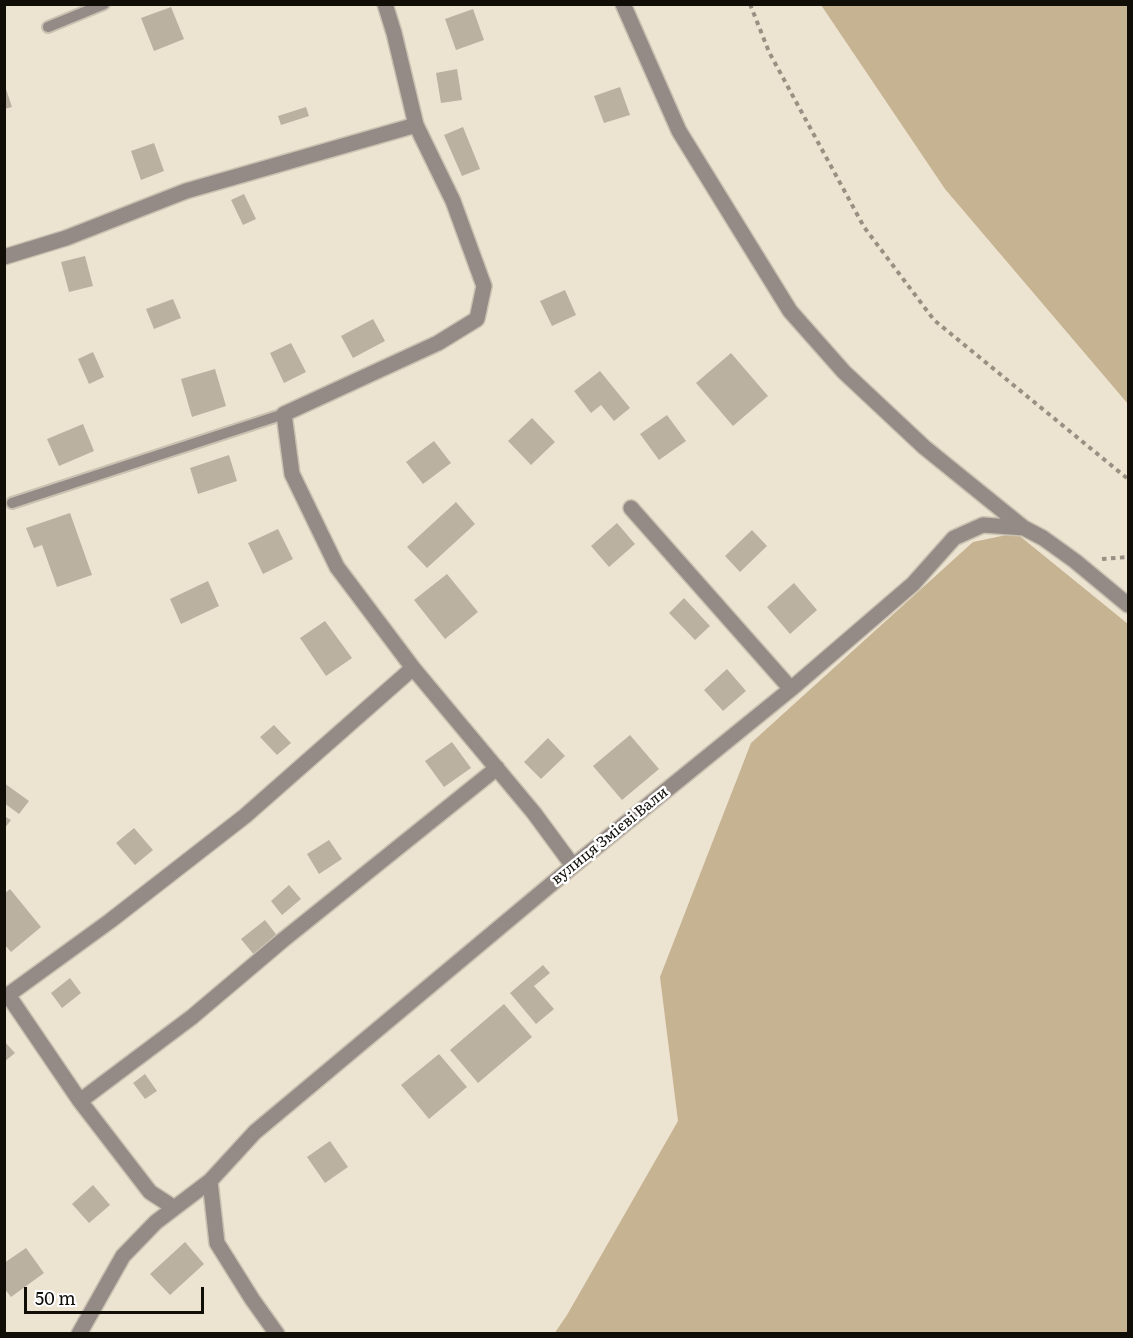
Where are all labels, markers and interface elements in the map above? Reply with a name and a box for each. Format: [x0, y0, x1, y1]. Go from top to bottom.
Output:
street label: вулиця Змієві Вали [548, 783, 672, 889]
scale bar [27, 1275, 207, 1313]
text: 50 m [35, 1284, 76, 1311]

